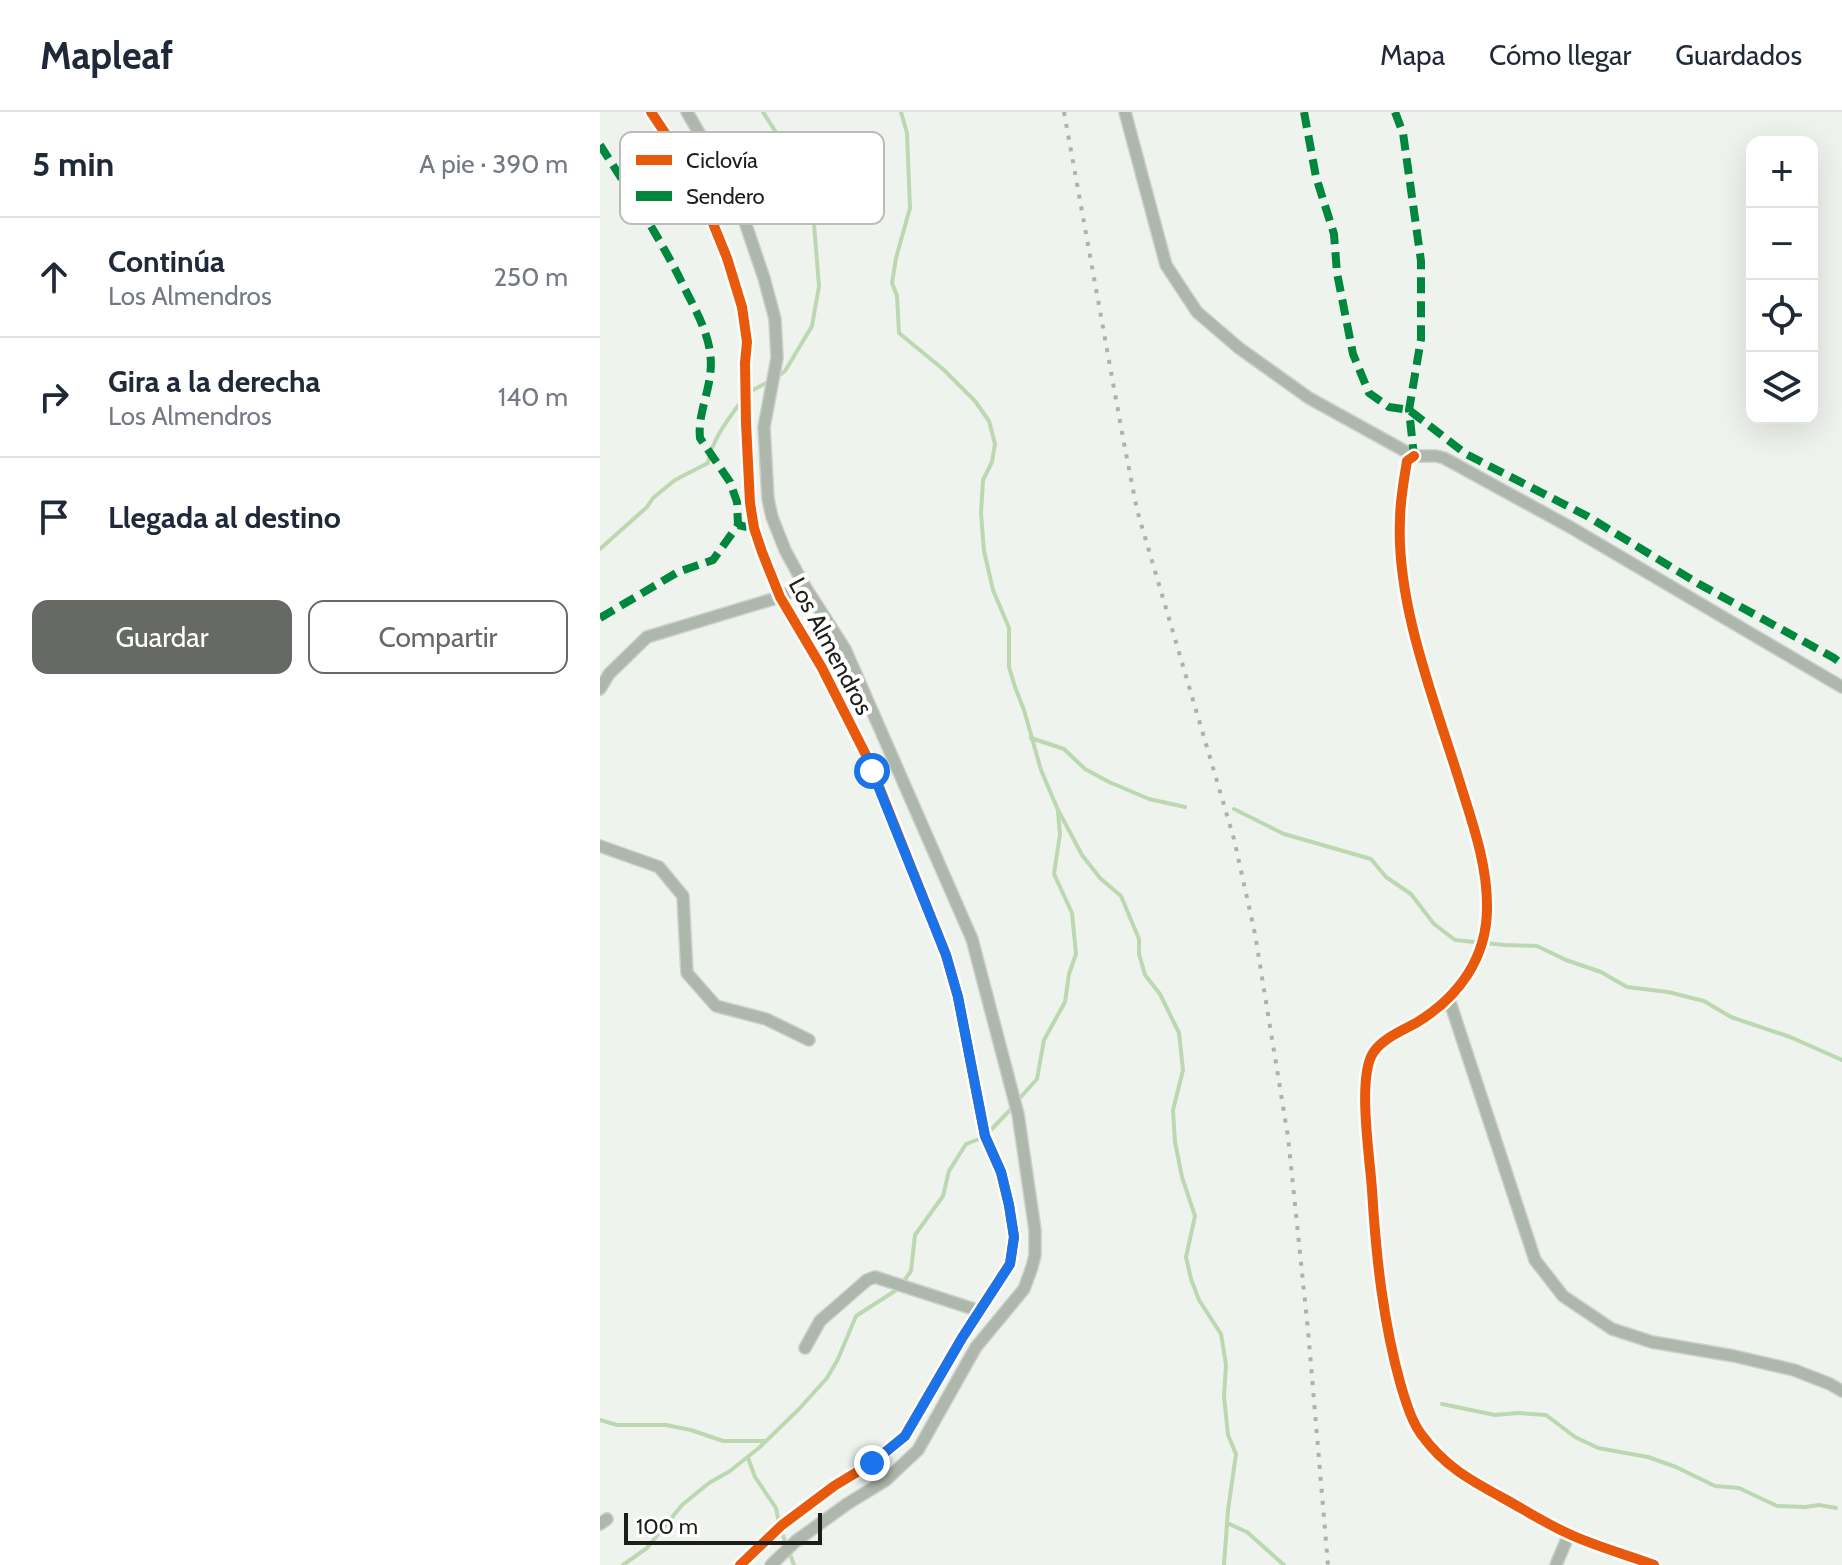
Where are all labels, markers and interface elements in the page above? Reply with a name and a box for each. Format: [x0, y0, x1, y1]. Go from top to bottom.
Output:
text: Mapleaf [40, 32, 173, 79]
text: Mapa [1380, 38, 1445, 72]
text: Cómo llegar [1489, 38, 1631, 72]
text: Guardados [1675, 38, 1802, 72]
legend [620, 132, 884, 224]
map controls [1746, 136, 1818, 424]
button: + [1746, 136, 1818, 208]
text: 5 min [32, 143, 114, 185]
text: Ciclovía [686, 147, 758, 174]
text: A pie · 390 m [419, 148, 568, 180]
text: Sendero [686, 183, 765, 210]
button: − [1746, 208, 1818, 280]
text: Continúa [108, 243, 225, 280]
icon: ahead [32, 255, 76, 299]
text: 250 m [494, 261, 568, 293]
text: Los Almendros [108, 280, 272, 312]
button: locate [1746, 280, 1818, 352]
button: layers [1746, 352, 1818, 424]
text: Gira a la derecha [108, 363, 320, 400]
icon: right [32, 375, 76, 419]
text: 140 m [498, 381, 568, 413]
text: Los Almendros [108, 400, 272, 432]
icon: arrive [32, 495, 76, 539]
text: Llegada al destino [108, 499, 341, 536]
street label: Los Almendros [783, 572, 879, 720]
button: Guardar [32, 600, 292, 674]
button: Compartir [308, 600, 568, 674]
route start [854, 753, 890, 789]
route end [854, 1445, 890, 1481]
scale bar [624, 1509, 822, 1545]
text: 100 m [636, 1513, 698, 1540]

